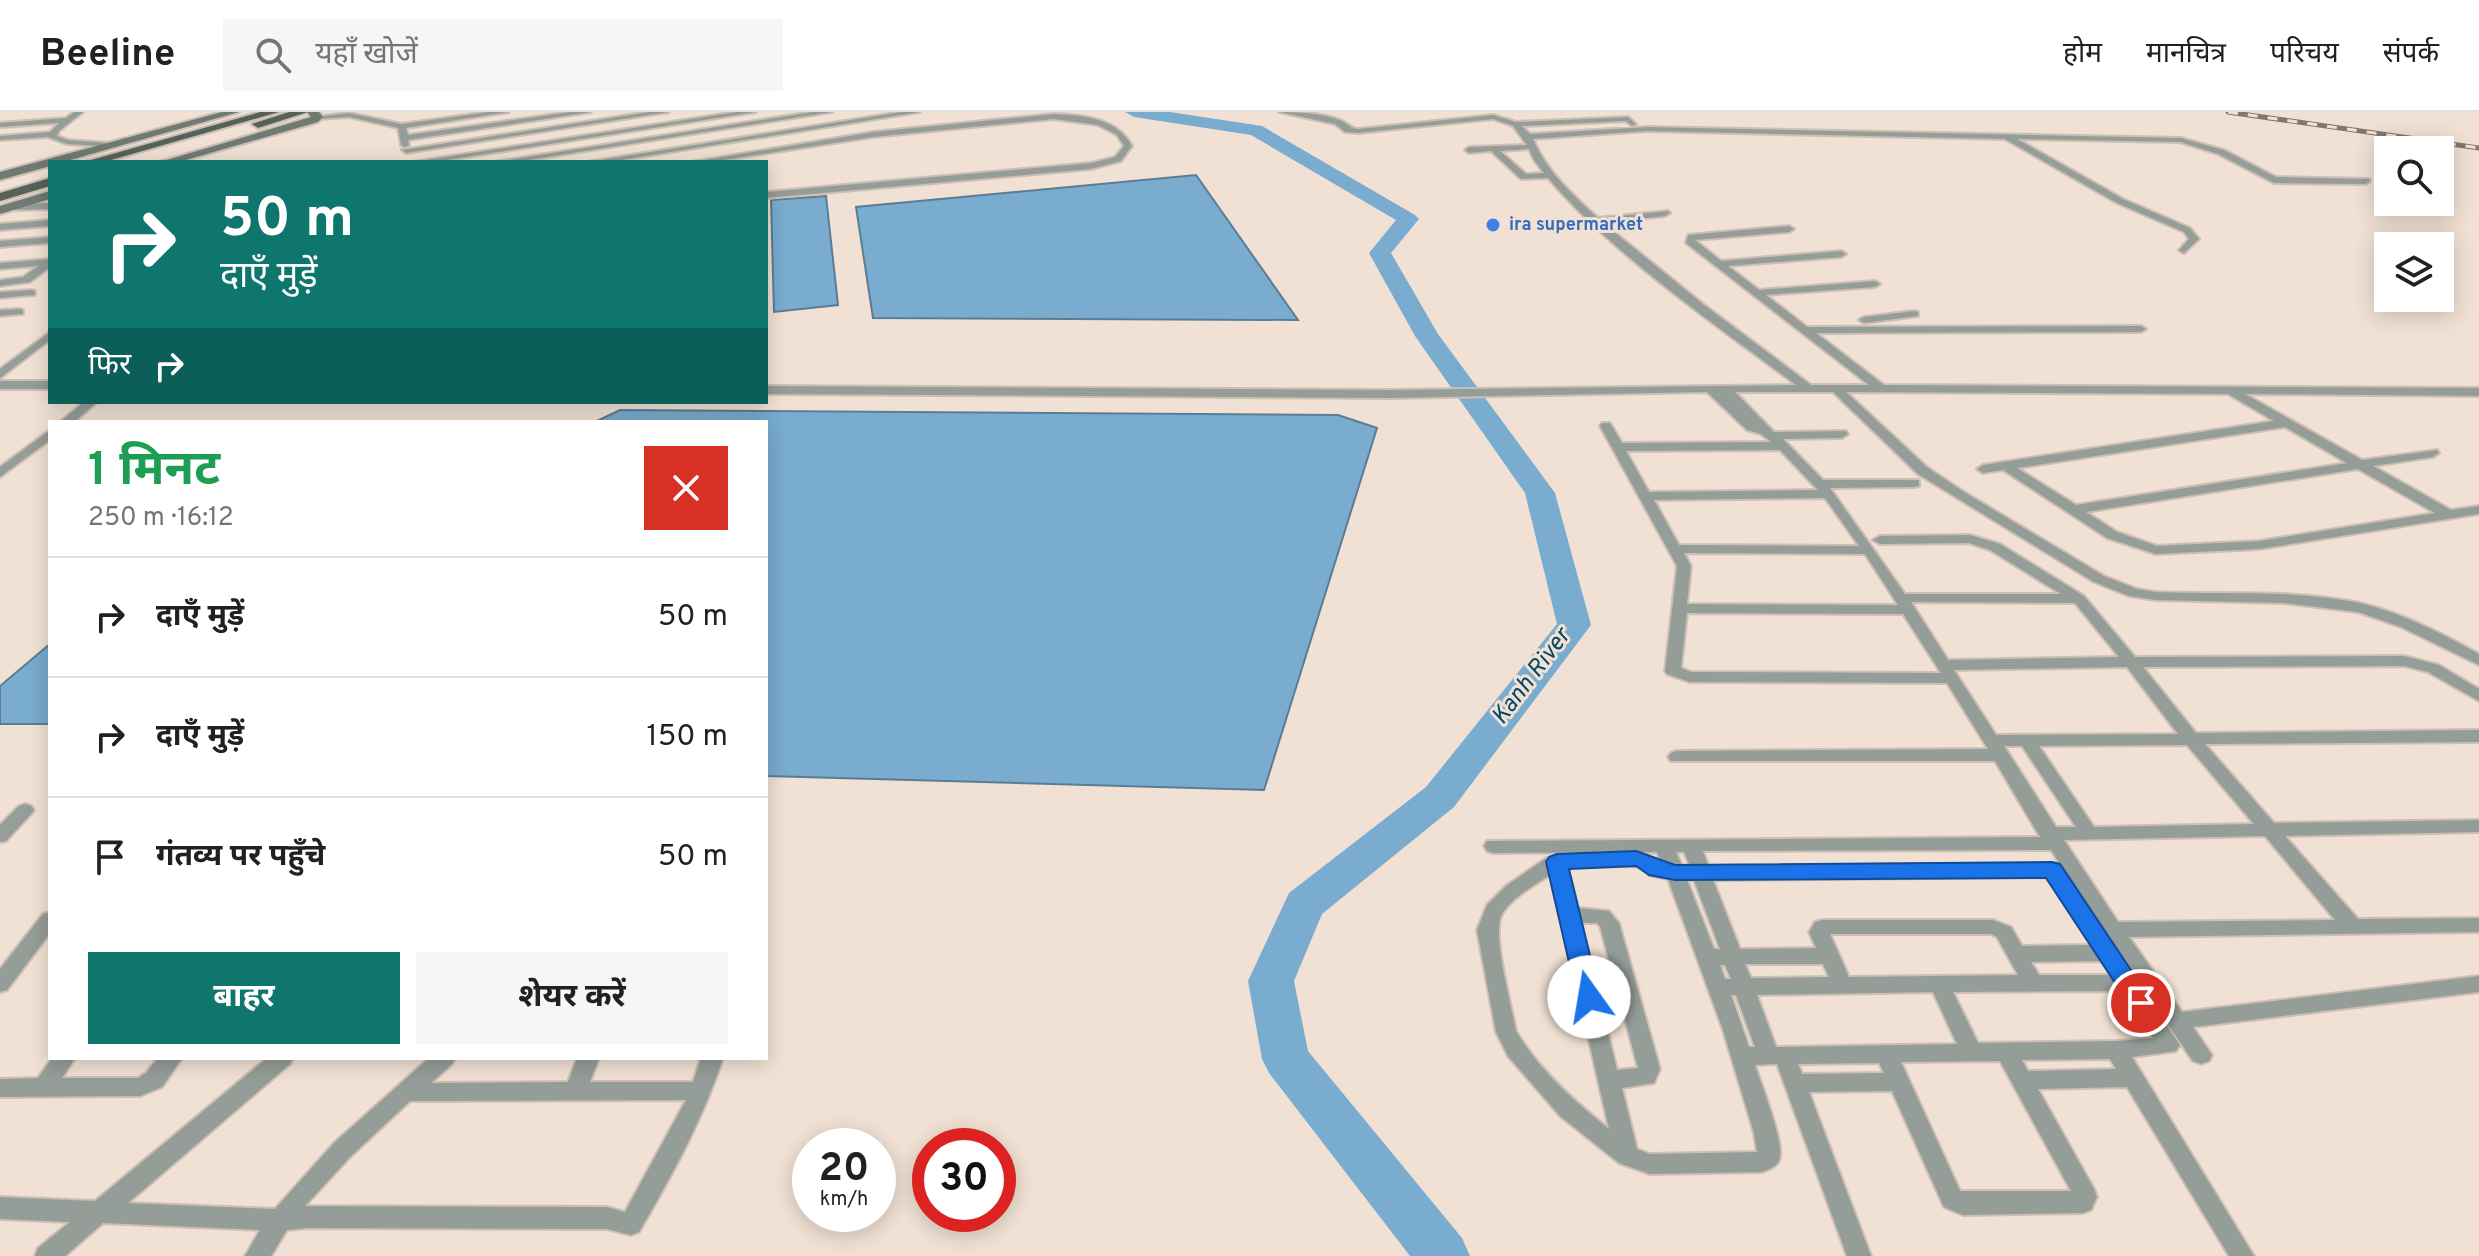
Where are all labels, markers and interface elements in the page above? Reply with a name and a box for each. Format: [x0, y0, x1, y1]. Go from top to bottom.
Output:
search box [223, 19, 783, 91]
text: Beeline [40, 31, 175, 80]
icon: search [251, 33, 295, 77]
text: यहाँ खोजें [315, 37, 418, 74]
text: होम [2063, 37, 2102, 73]
text: मानचित्र [2146, 37, 2226, 73]
text: परिचय [2270, 37, 2339, 73]
text: संपर्क [2383, 37, 2439, 73]
map controls [2374, 136, 2454, 312]
button: search [2374, 136, 2454, 216]
text: 50 m [220, 186, 354, 256]
icon: right [88, 192, 192, 296]
place label: ira supermarket [1509, 214, 1643, 237]
marker: ira supermarket [1484, 216, 1502, 234]
button: layers [2374, 232, 2454, 312]
text: दाएँ मुड़ें [220, 255, 318, 301]
icon: right [147, 344, 191, 388]
text: फिर [88, 348, 131, 385]
text: 1 मिनट [88, 442, 220, 502]
button: close [644, 446, 728, 530]
text: 250 m · 16:12 [88, 502, 234, 535]
icon: right [88, 595, 132, 639]
text: दाएँ मुड़ें [156, 599, 244, 636]
text: 50 m [658, 599, 728, 636]
water label: Kanh River [1486, 621, 1579, 731]
icon: right [88, 715, 132, 759]
text: दाएँ मुड़ें [156, 719, 244, 756]
text: 150 m [647, 719, 728, 756]
icon: arrive [88, 835, 132, 879]
text: गंतव्य पर पहुँचे [156, 839, 325, 876]
text: 50 m [658, 839, 728, 876]
button: बाहर [88, 952, 400, 1044]
button: शेयर करें [416, 952, 728, 1044]
position arrow [1547, 955, 1631, 1039]
pin [2107, 969, 2175, 1037]
icon: arrive [2119, 981, 2163, 1025]
speed limit sign: 30 [912, 1128, 1016, 1232]
text: 20 [819, 1145, 869, 1195]
text: km/h [820, 1187, 868, 1213]

